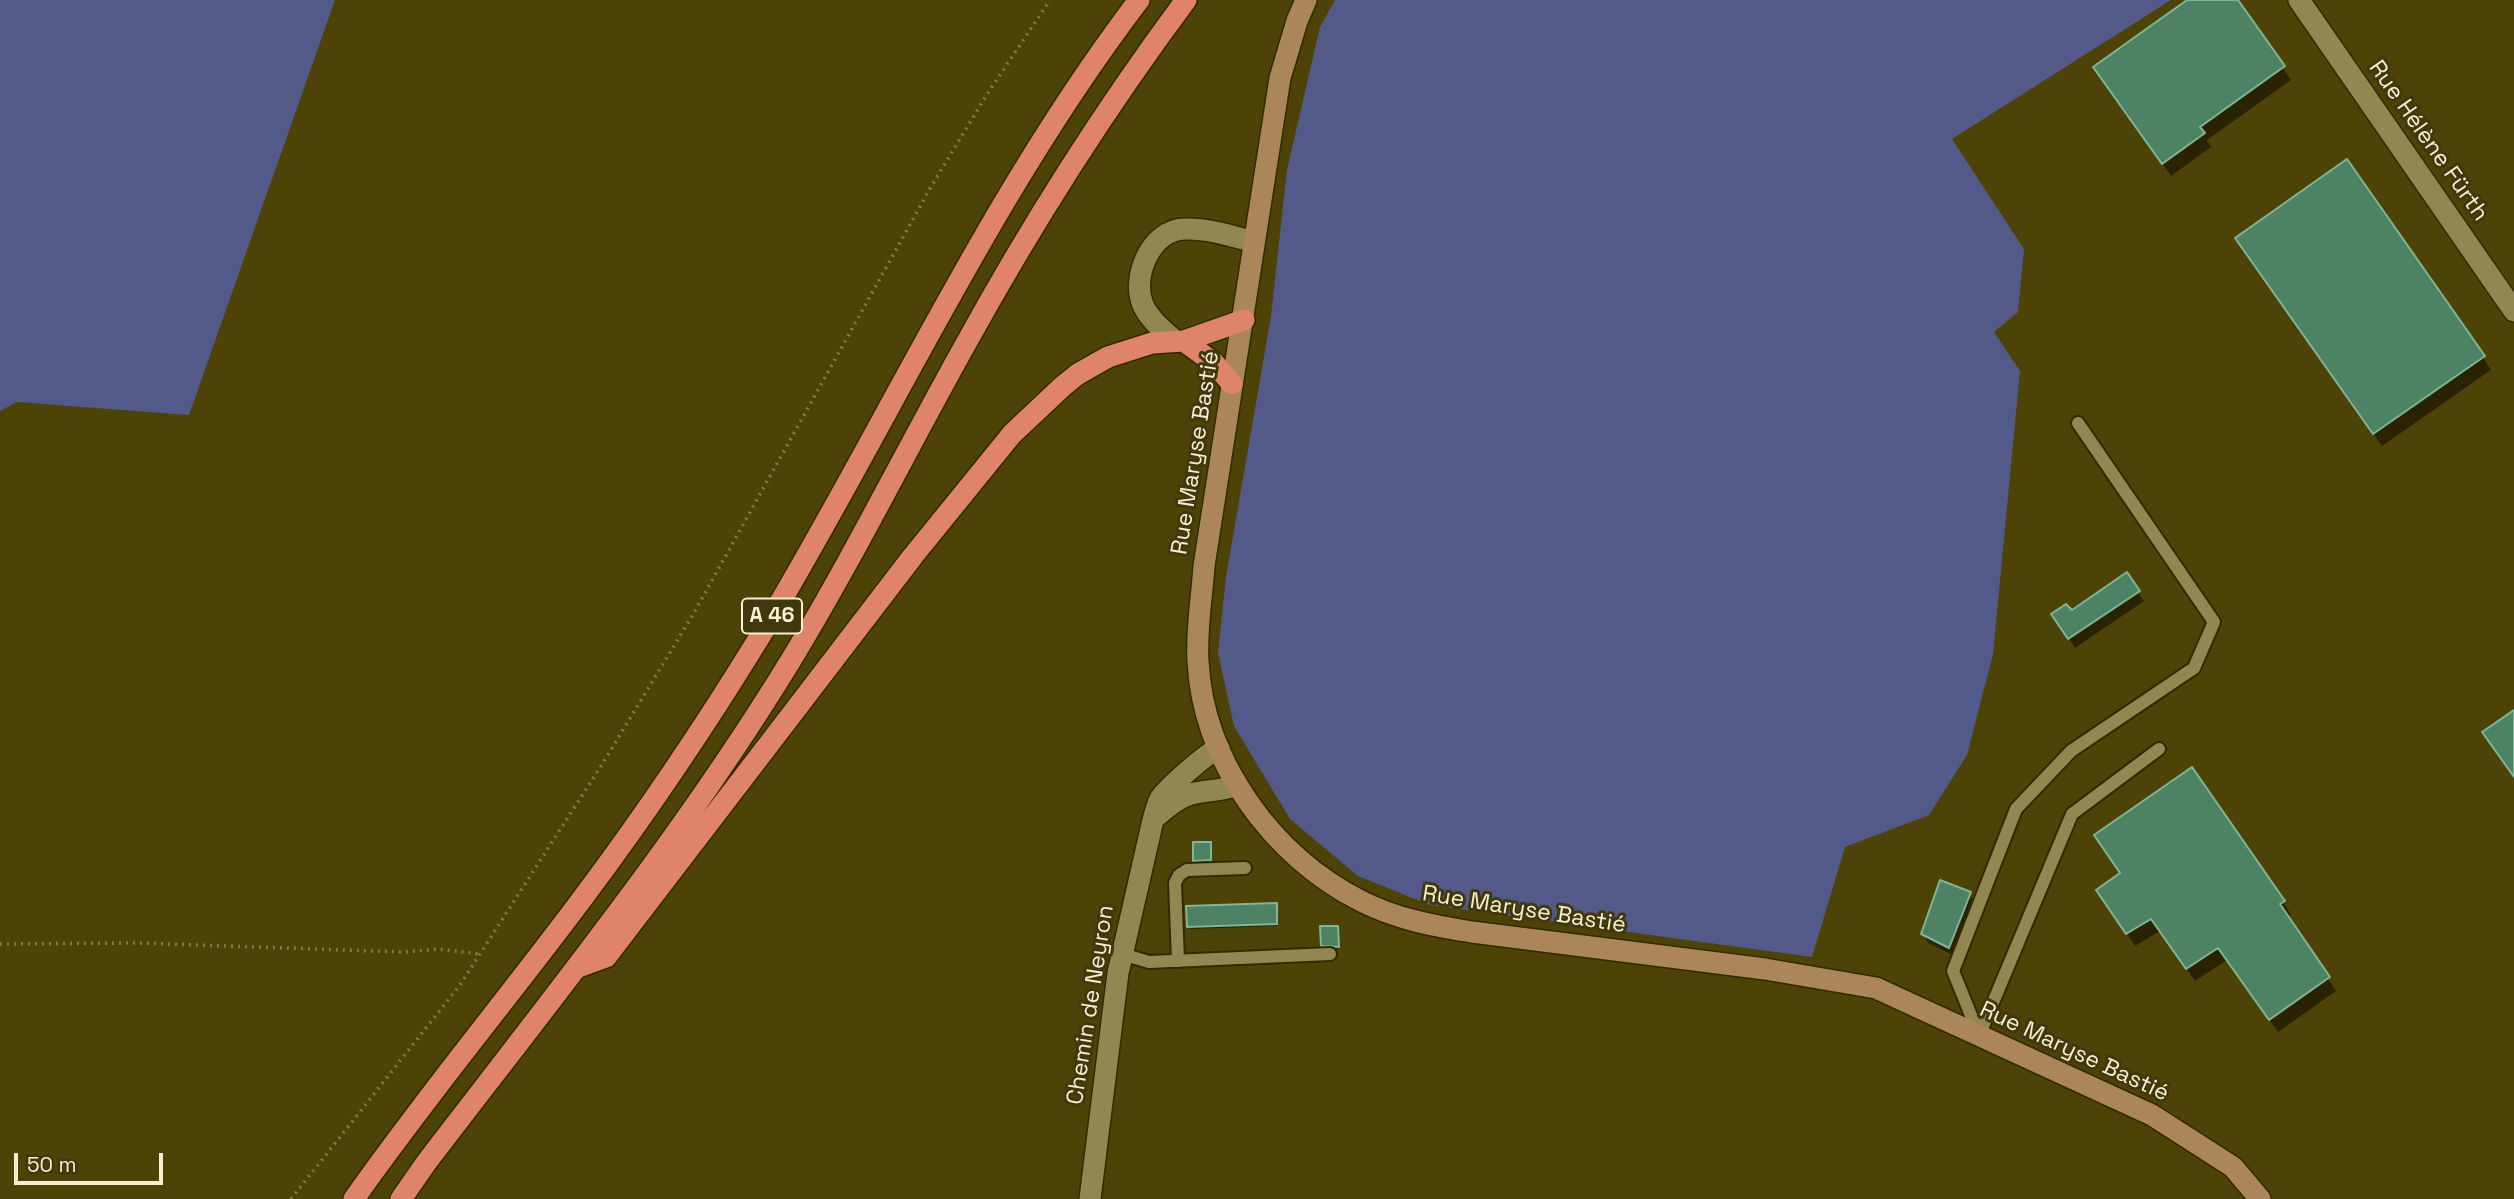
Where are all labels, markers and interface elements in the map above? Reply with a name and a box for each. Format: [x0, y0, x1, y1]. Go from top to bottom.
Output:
street label: Rue Hélène Fürth [2362, 55, 2494, 227]
street label: Rue Maryse Bastié [1166, 349, 1226, 557]
road number: A 46 [742, 598, 802, 634]
street label: Rue Maryse Bastié [1420, 880, 1628, 940]
street label: Chemin de Neyron [1062, 903, 1120, 1107]
street label: Rue Maryse Bastié [1975, 996, 2173, 1108]
scale bar [18, 1140, 166, 1184]
text: 50 m [27, 1151, 77, 1178]

